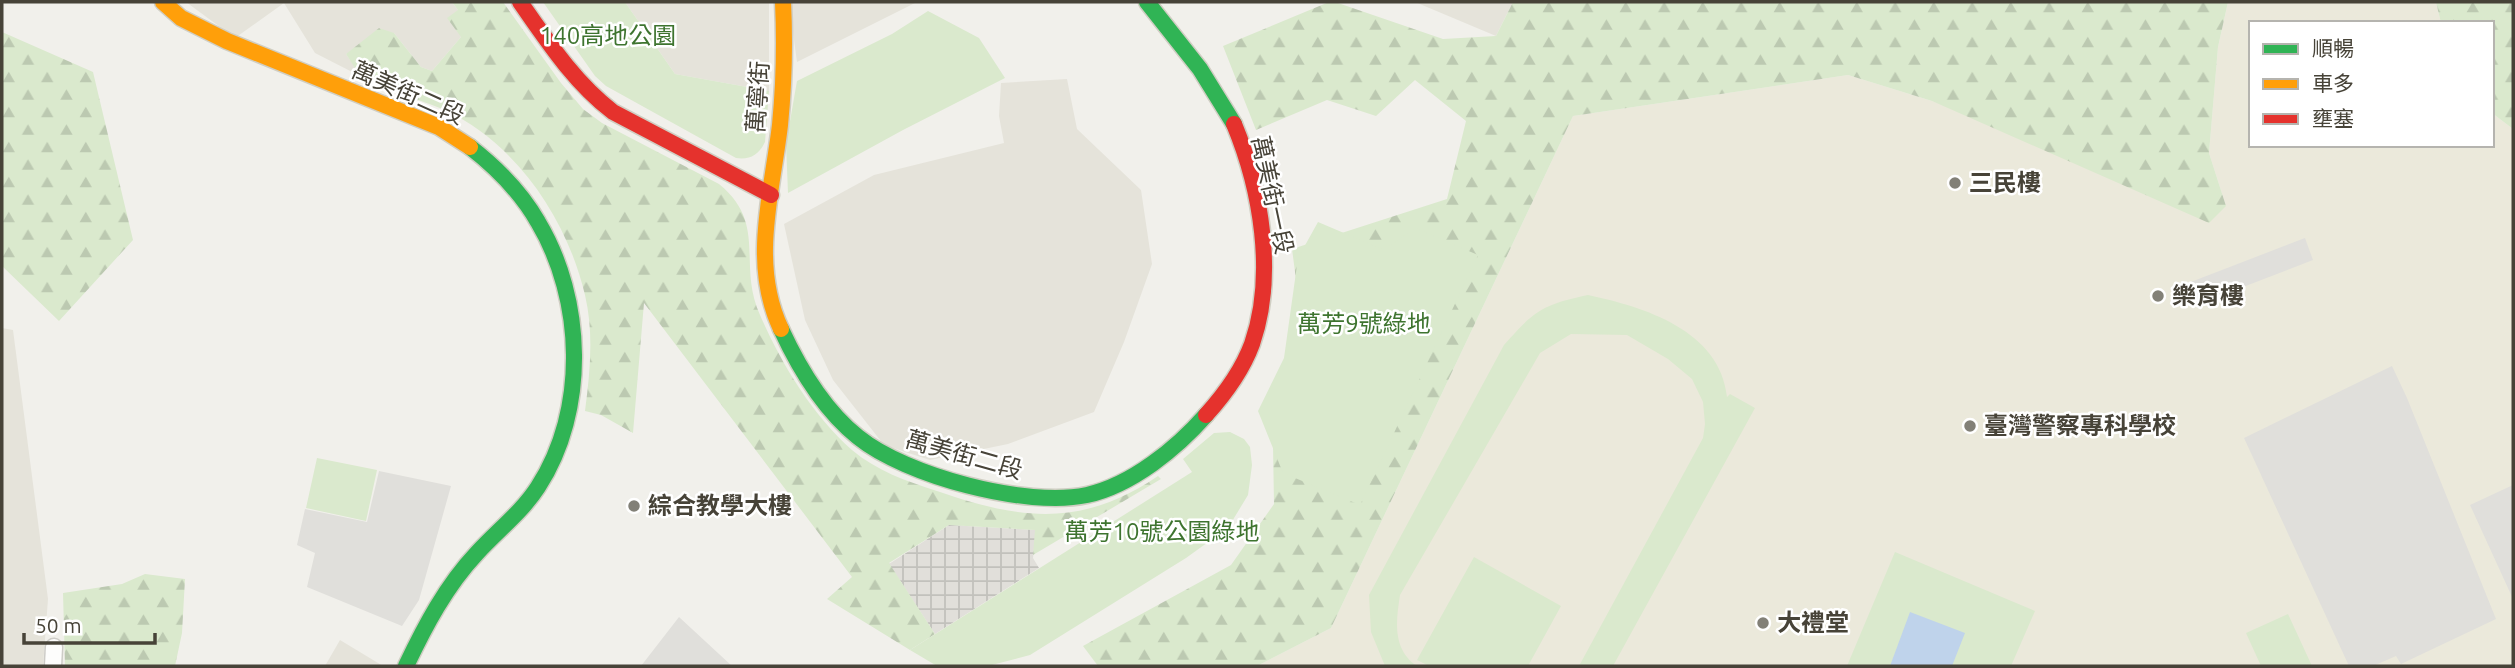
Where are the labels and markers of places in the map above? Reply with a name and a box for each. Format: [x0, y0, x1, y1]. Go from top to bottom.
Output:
place label: 三民樓 [1969, 169, 2041, 196]
marker: 三民樓 [1947, 175, 1963, 191]
place label: 樂育樓 [2172, 282, 2244, 309]
marker: 樂育樓 [2150, 288, 2166, 304]
place label: 臺灣警察專科學校 [1984, 412, 2176, 439]
marker: 臺灣警察專科學校 [1962, 418, 1978, 434]
place label: 綜合教學大樓 [648, 492, 792, 519]
marker: 綜合教學大樓 [626, 498, 642, 514]
place label: 大禮堂 [1777, 609, 1849, 636]
marker: 大禮堂 [1755, 615, 1771, 631]

